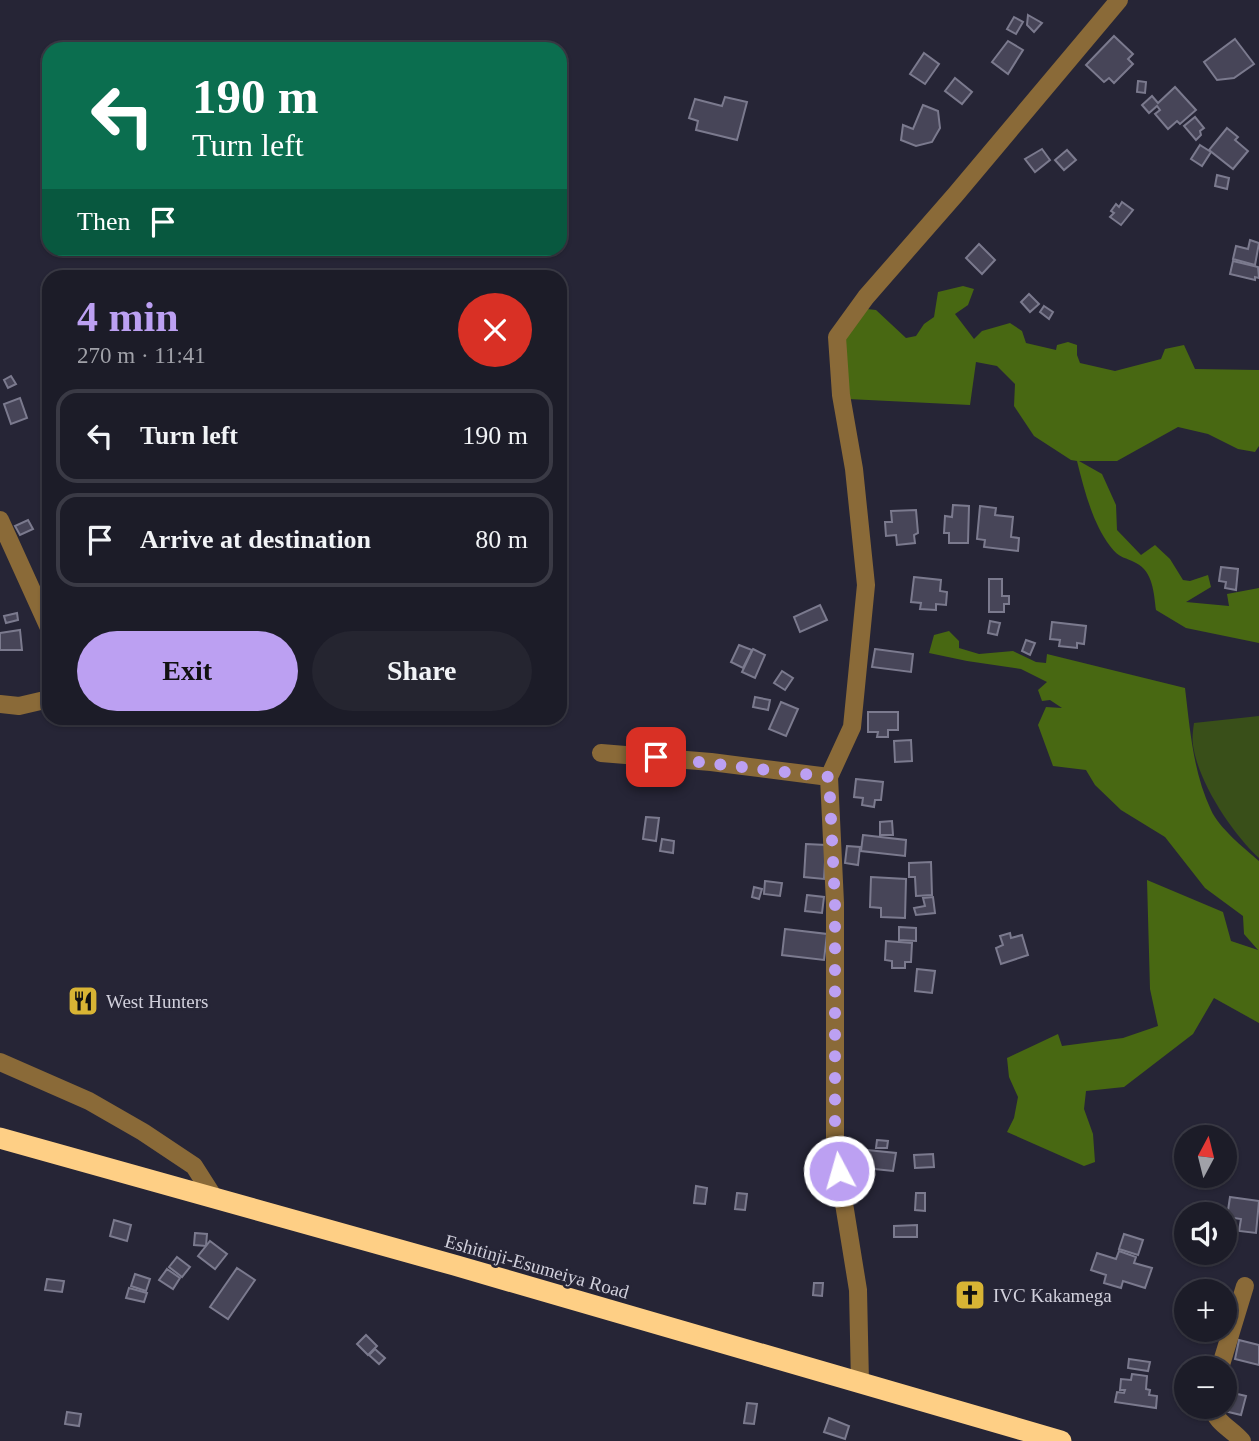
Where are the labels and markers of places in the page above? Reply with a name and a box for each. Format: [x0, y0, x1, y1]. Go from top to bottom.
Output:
pin [626, 727, 686, 787]
restaurant icon: West Hunters [66, 984, 100, 1018]
place label: West Hunters [106, 991, 208, 1012]
church icon: IVC Kakamega [953, 1278, 987, 1312]
place label: IVC Kakamega [993, 1285, 1112, 1306]

